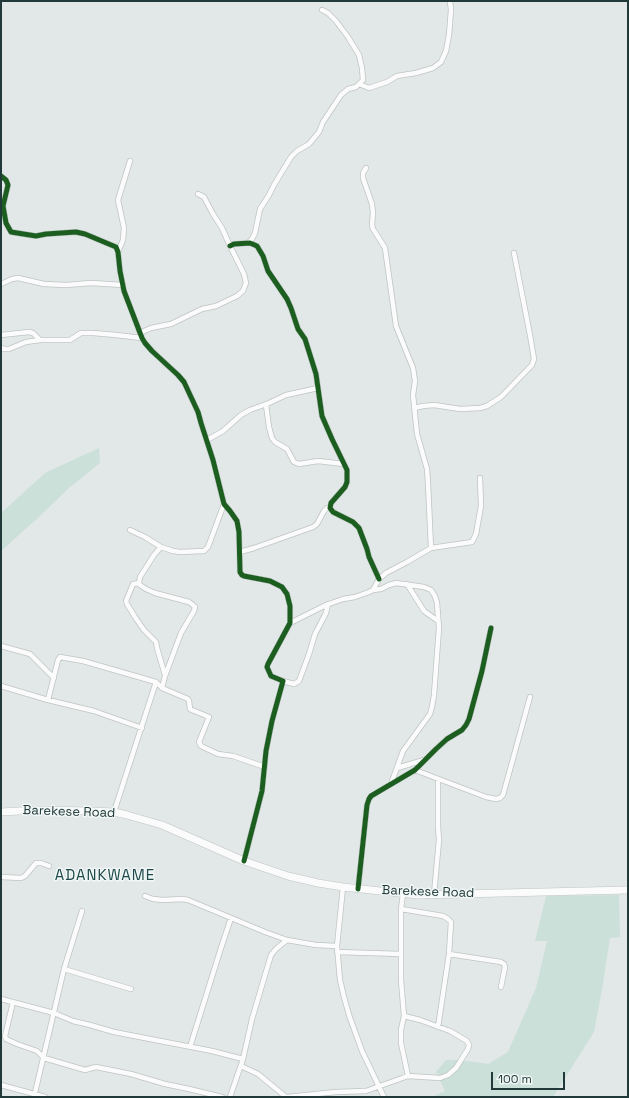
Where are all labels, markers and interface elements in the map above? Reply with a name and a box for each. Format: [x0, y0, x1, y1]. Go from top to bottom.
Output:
street label: Barekese Road [22, 803, 116, 821]
district label: ADANKWAME [55, 867, 155, 885]
street label: Barekese Road [381, 883, 475, 901]
scale bar [493, 1064, 567, 1090]
text: 100 m [498, 1071, 532, 1087]

